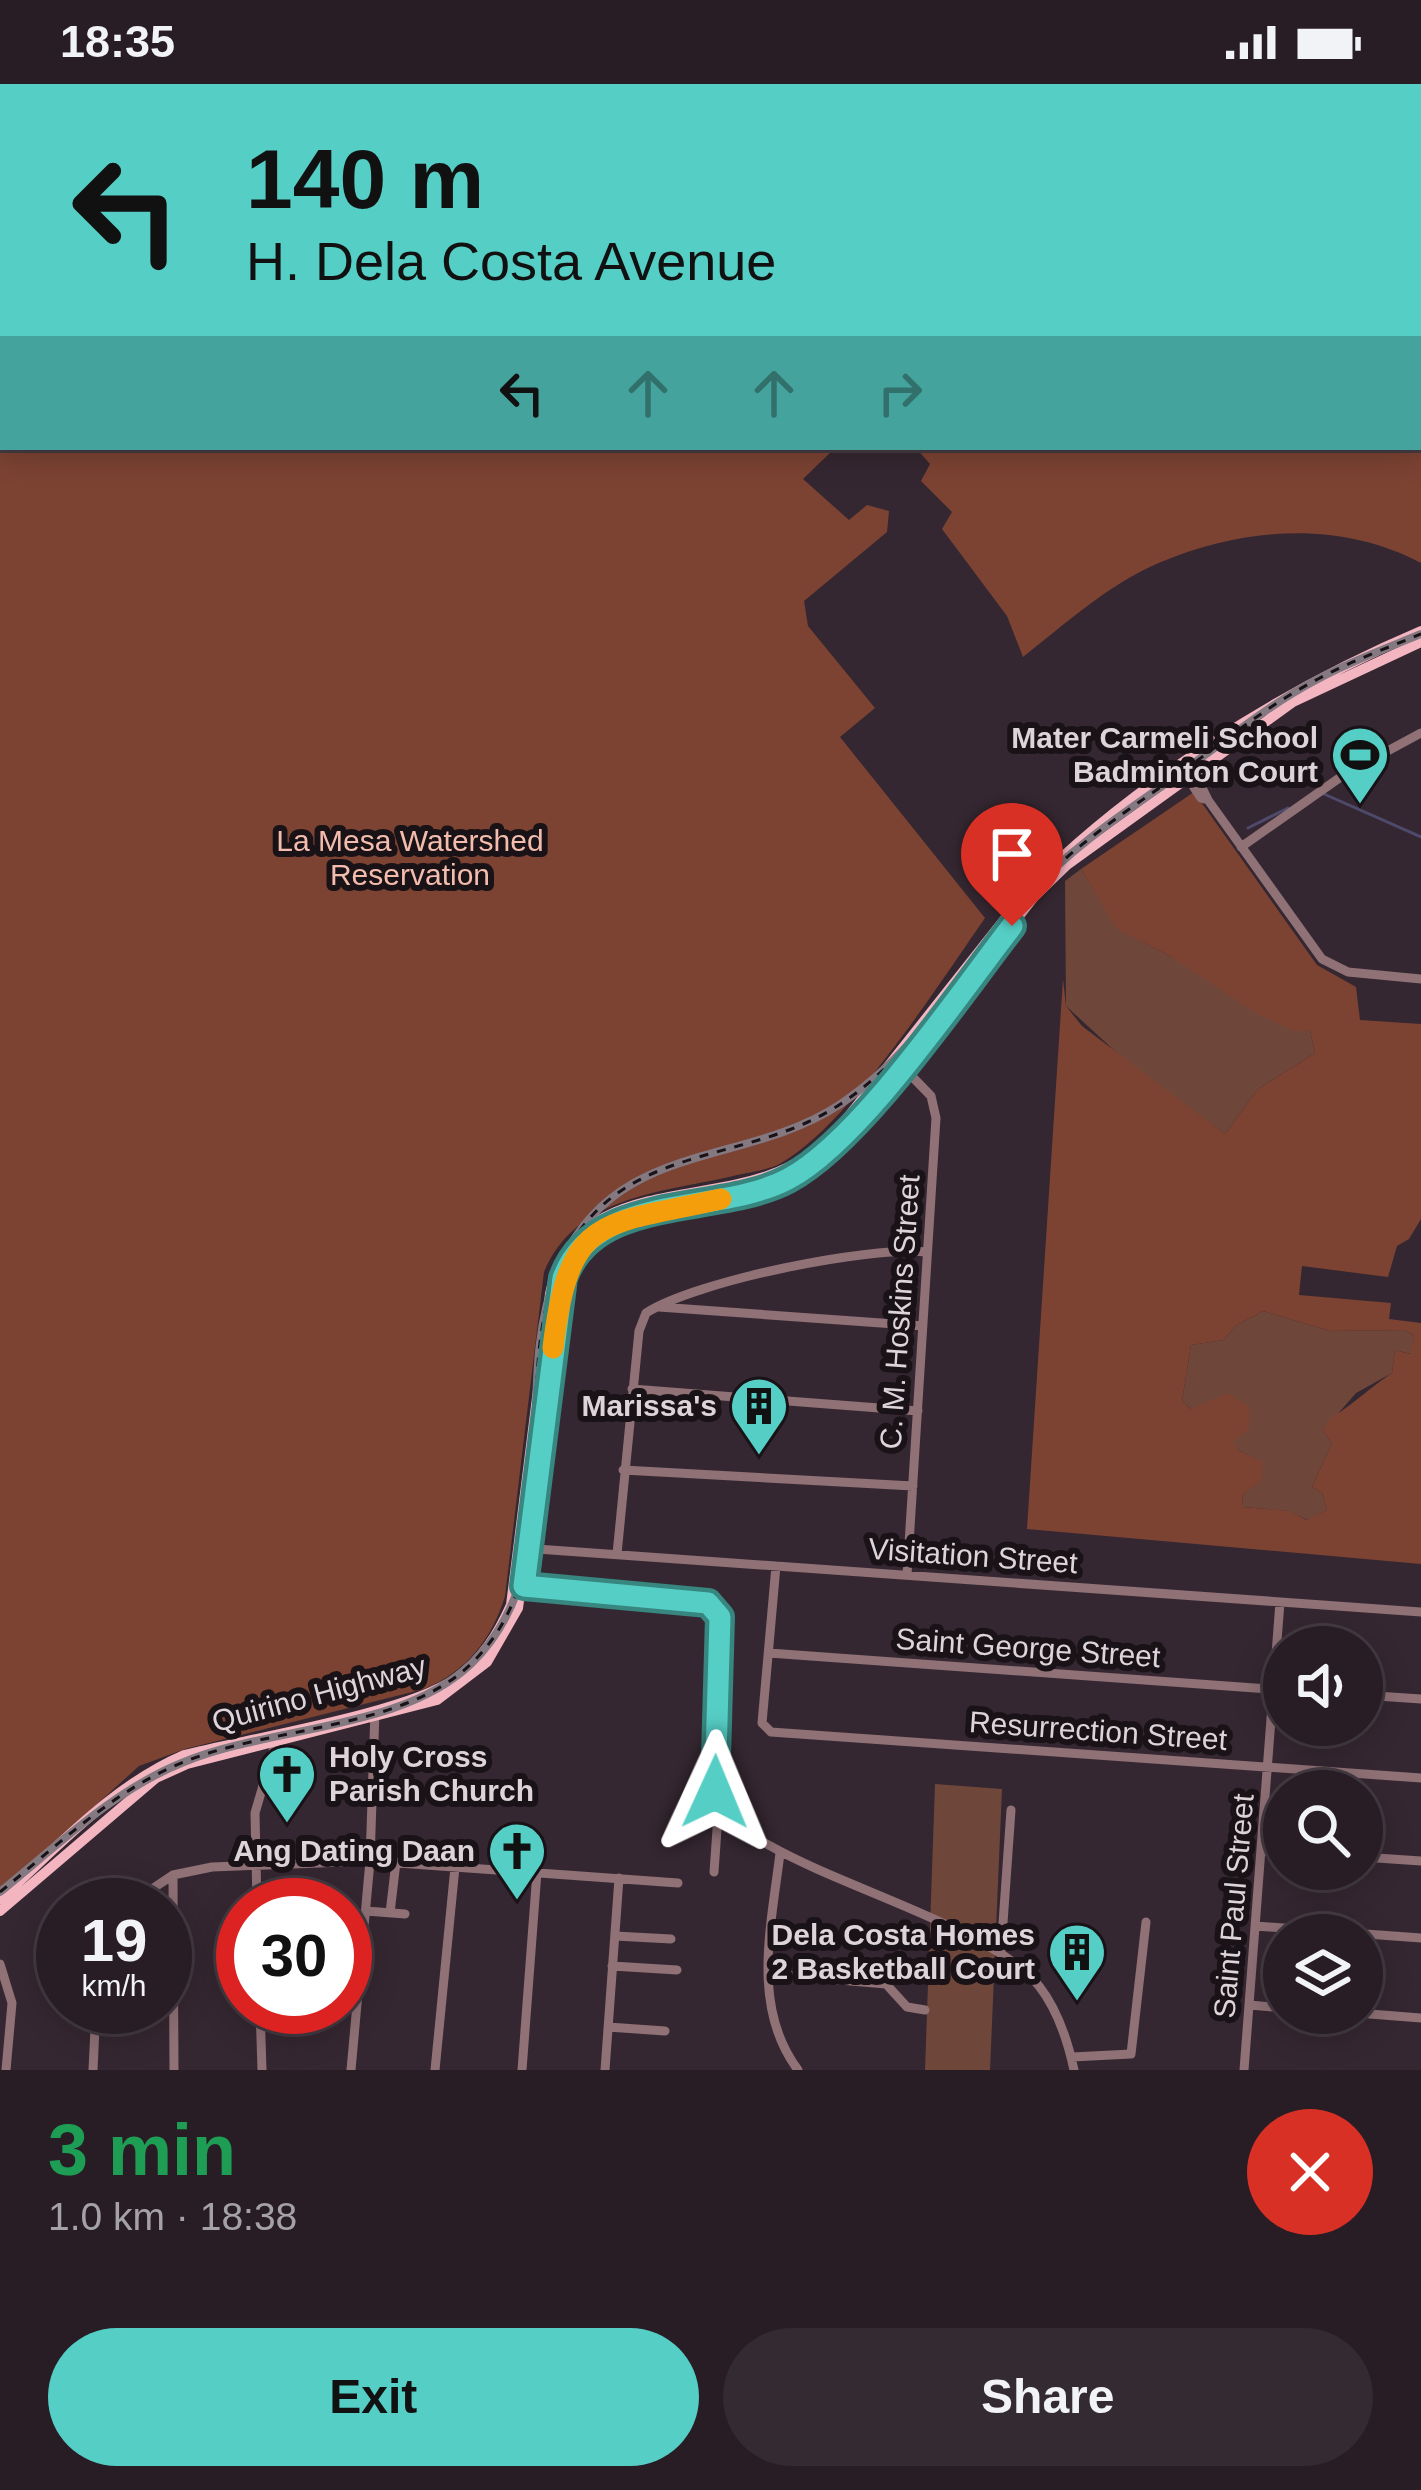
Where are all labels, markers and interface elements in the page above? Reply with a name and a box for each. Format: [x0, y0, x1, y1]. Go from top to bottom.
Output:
text: 18:35 [60, 16, 175, 67]
icon: left [48, 132, 204, 288]
text: 140 m [246, 132, 484, 226]
text: H. Dela Costa Avenue [246, 231, 776, 291]
icon: left [489, 360, 555, 426]
icon: ahead [615, 360, 681, 426]
icon: ahead [741, 360, 807, 426]
icon: right [867, 360, 933, 426]
place label: Mater Carmeli School Badminton Court [1011, 721, 1318, 788]
sports icon: Mater Carmeli School Badminton Court [1329, 724, 1391, 806]
pin [961, 803, 1063, 926]
icon: arrive [979, 821, 1045, 887]
park label: La Mesa Watershed Reservation [276, 824, 544, 891]
street label: C. M. Hoskins Street [873, 1173, 926, 1450]
building icon: Marissa's [728, 1375, 790, 1457]
place label: Marissa's [581, 1389, 717, 1422]
street label: Visitation Street [867, 1532, 1079, 1579]
street label: Saint George Street [895, 1622, 1162, 1673]
map controls [1263, 1626, 1383, 2034]
button: sound [1263, 1626, 1383, 1746]
street label: Quirino Highway [208, 1649, 429, 1738]
street label: Resurrection Street [968, 1705, 1229, 1756]
position arrow [652, 1729, 778, 1855]
place label: Holy Cross Parish Church [329, 1740, 534, 1807]
church icon: Holy Cross Parish Church [256, 1743, 318, 1825]
button: search [1263, 1770, 1383, 1890]
street label: Saint Paul Street [1207, 1792, 1260, 2020]
church icon: Ang Dating Daan [486, 1820, 548, 1902]
place label: Ang Dating Daan [233, 1834, 475, 1867]
speed limit sign: 30 [216, 1878, 372, 2034]
text: 19 [81, 1907, 147, 1974]
button: layers [1263, 1914, 1383, 2034]
place label: Dela Costa Homes 2 Basketball Court [772, 1918, 1035, 1985]
building icon: Dela Costa Homes 2 Basketball Court [1046, 1921, 1108, 2003]
text: km/h [81, 1969, 147, 2002]
button: close [1247, 2109, 1373, 2235]
text: 3 min [48, 2110, 236, 2190]
text: 1.0 km · 18:38 [48, 2195, 297, 2238]
button: Exit [48, 2328, 699, 2466]
button: Share [723, 2328, 1373, 2466]

